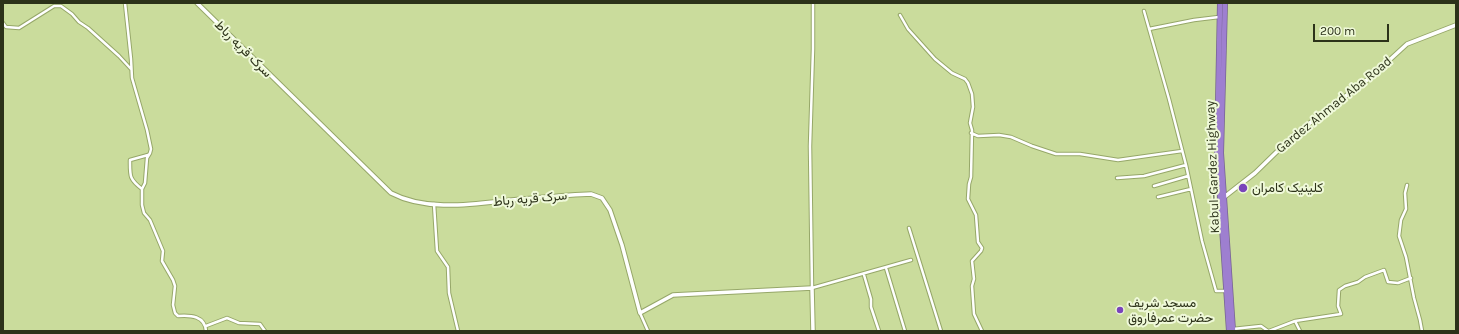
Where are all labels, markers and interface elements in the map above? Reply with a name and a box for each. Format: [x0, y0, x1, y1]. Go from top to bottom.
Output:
scale bar [1315, 16, 1391, 42]
street label: سرک قریه رباط [211, 17, 275, 81]
text: 200 m [1320, 24, 1355, 38]
street label: Gardez Ahmad Aba Road [1273, 53, 1395, 157]
street label: Kabul-Gardez Highway [1203, 100, 1223, 234]
place label: کلینیک کامران [1252, 180, 1323, 196]
marker: کلینیک کامران [1237, 182, 1249, 194]
street label: سرک قریه رباط [492, 188, 568, 210]
place label: مسجد شریف حضرت عمرفاروق [1128, 295, 1213, 326]
marker: مسجد شریف حضرت عمرفاروق [1115, 305, 1125, 315]

